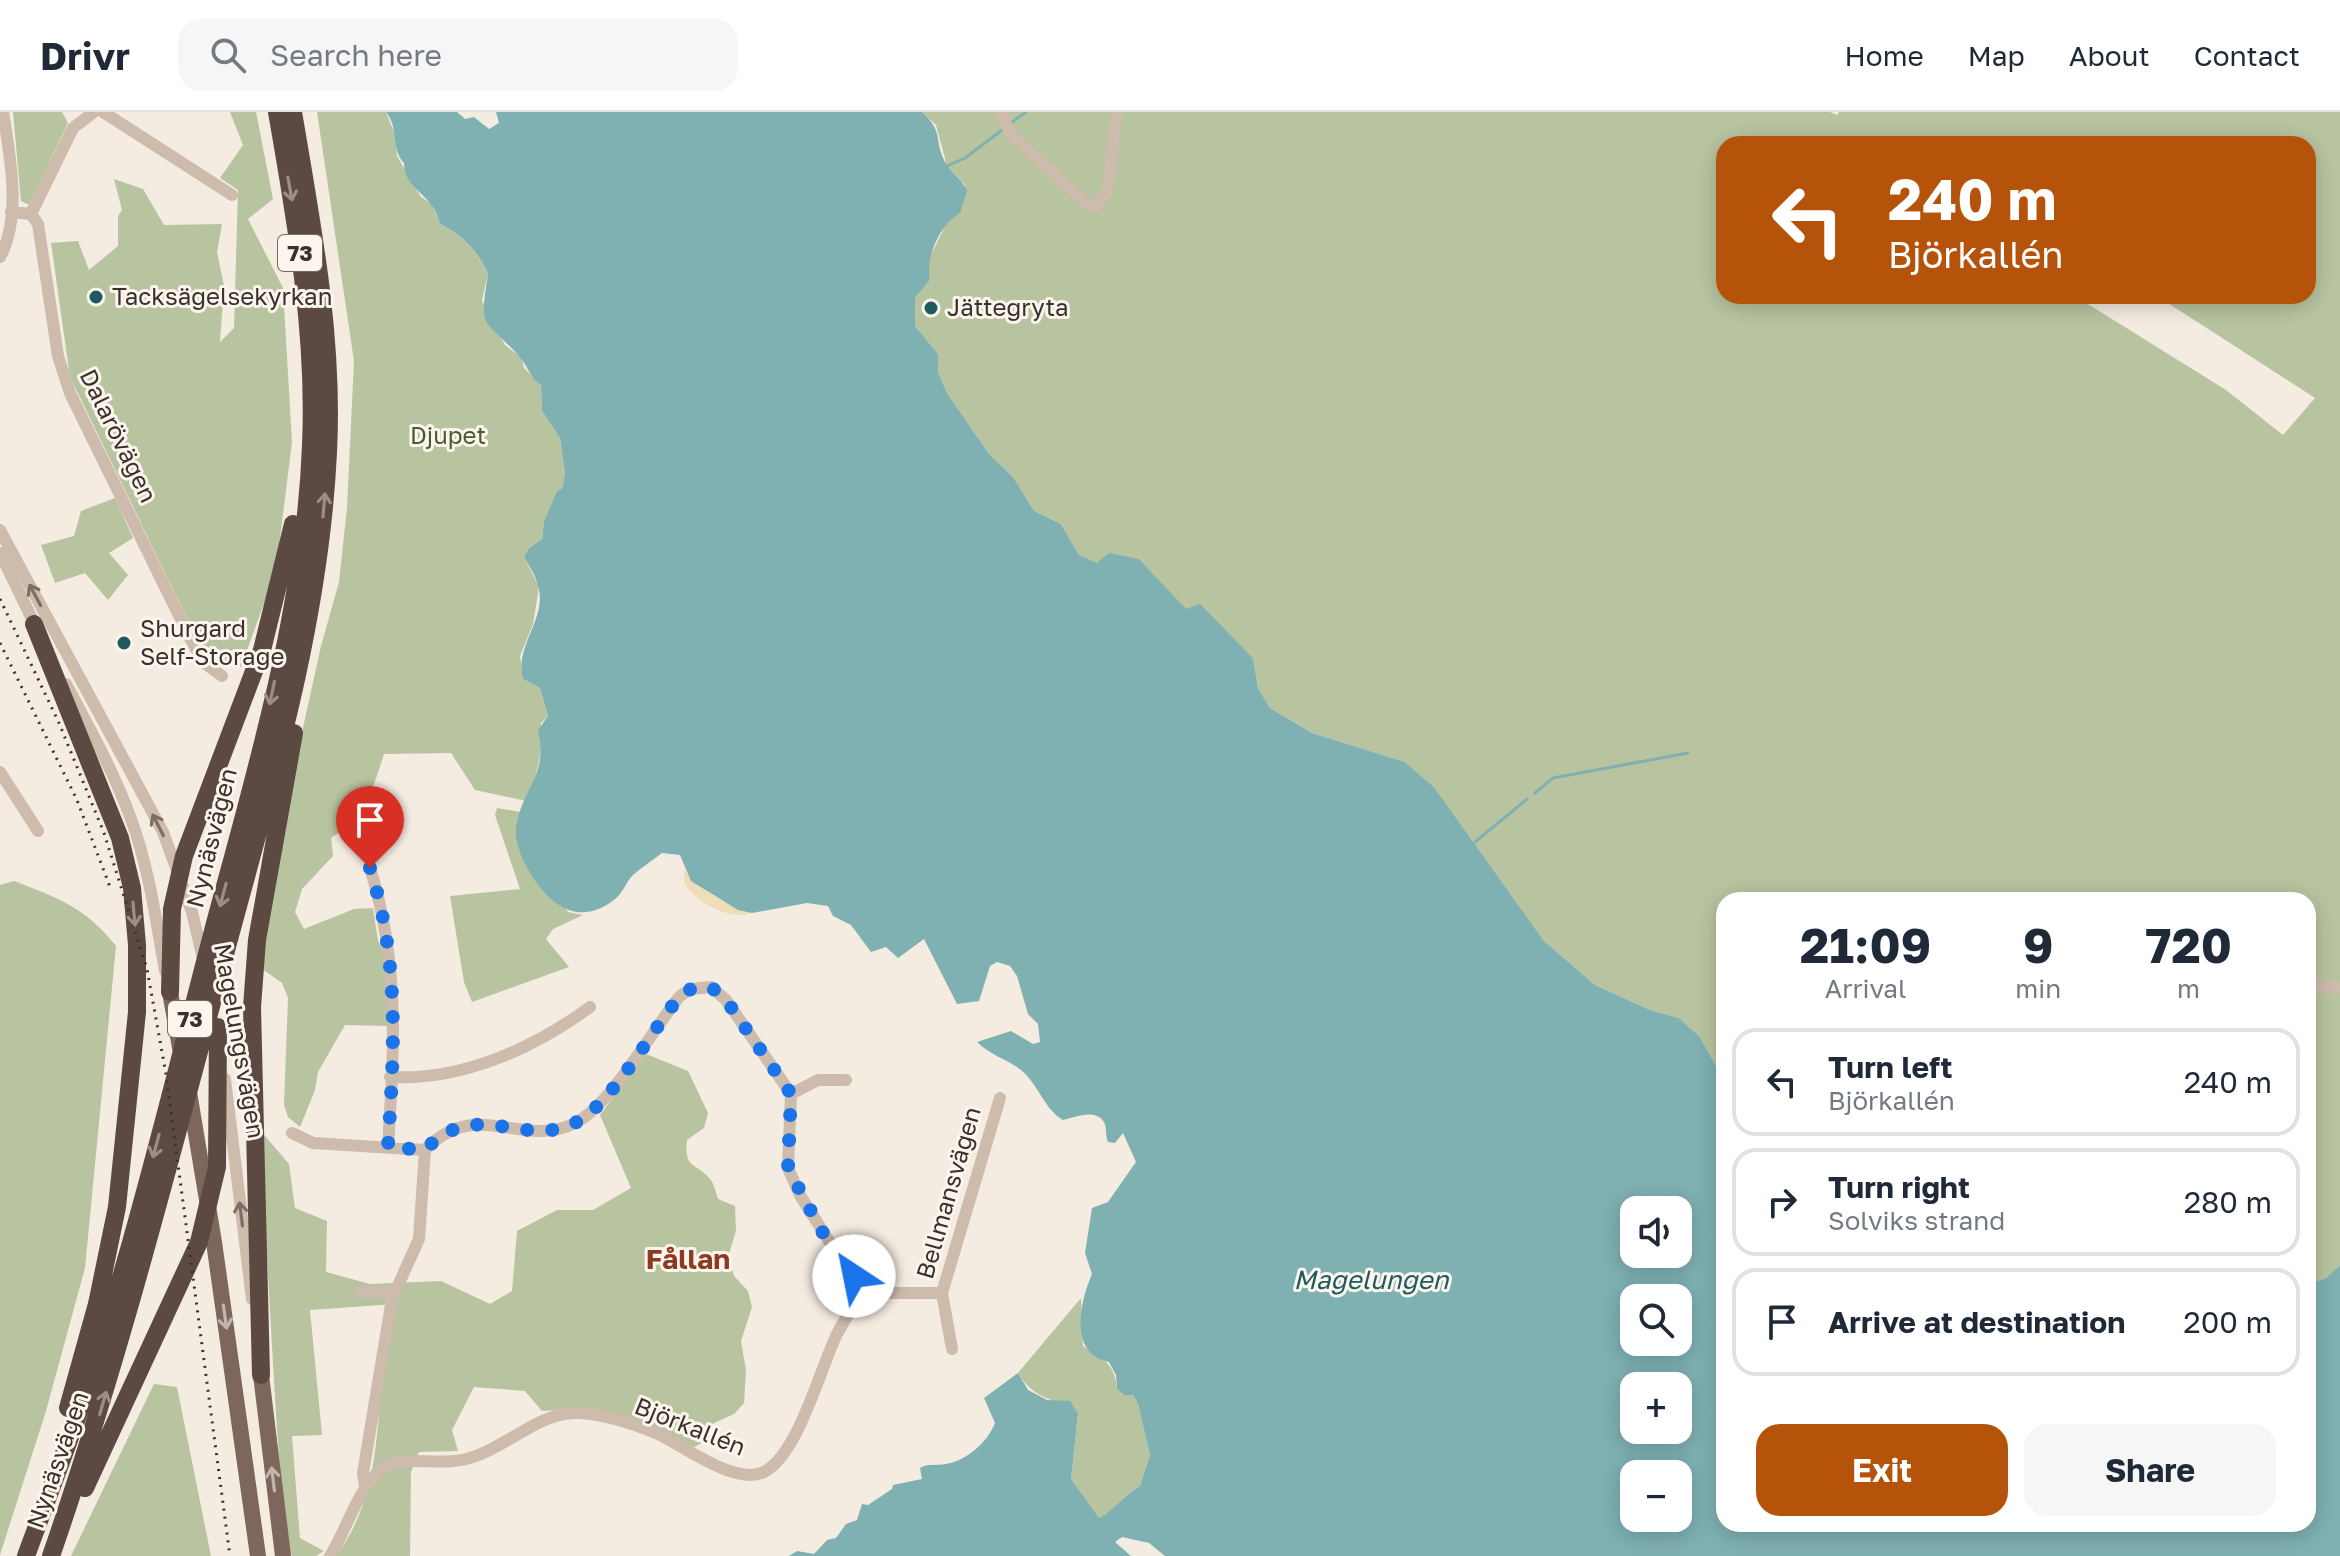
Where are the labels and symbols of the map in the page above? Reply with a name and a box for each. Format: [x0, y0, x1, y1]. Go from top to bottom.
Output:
one-way arrow [284, 176, 299, 201]
road number: 73 [278, 235, 322, 271]
place label: Tacksägelsekyrkan [112, 281, 332, 310]
marker: Tacksägelsekyrkan [87, 288, 105, 306]
place label: Jättegryta [947, 292, 1069, 321]
marker: Jättegryta [922, 299, 940, 317]
street label: Dalarövägen [75, 364, 164, 507]
park label: Djupet [410, 420, 486, 449]
one-way arrow [317, 492, 332, 519]
one-way arrow [27, 584, 43, 608]
place label: Shurgard Self-Storage [140, 613, 284, 670]
marker: Shurgard Self-Storage [115, 634, 133, 652]
one-way arrow [264, 680, 279, 705]
street label: Nynäsvägen [179, 765, 242, 910]
pin [336, 786, 404, 868]
one-way arrow [150, 813, 165, 837]
one-way arrow [214, 882, 229, 908]
one-way arrow [127, 900, 142, 927]
street label: Magelungsvägen [209, 941, 272, 1140]
road number: 73 [168, 1001, 212, 1037]
street label: Bellmansvägen [909, 1103, 986, 1282]
one-way arrow [148, 1133, 163, 1159]
one-way arrow [234, 1201, 249, 1228]
position arrow [812, 1234, 896, 1318]
district label: Fållan [646, 1242, 730, 1275]
water label: Magelungen [1293, 1264, 1450, 1295]
one-way arrow [217, 1303, 232, 1330]
street label: Nynäsvägen [20, 1387, 94, 1532]
one-way arrow [96, 1390, 111, 1416]
street label: Björkallén [631, 1390, 750, 1461]
one-way arrow [265, 1466, 280, 1492]

